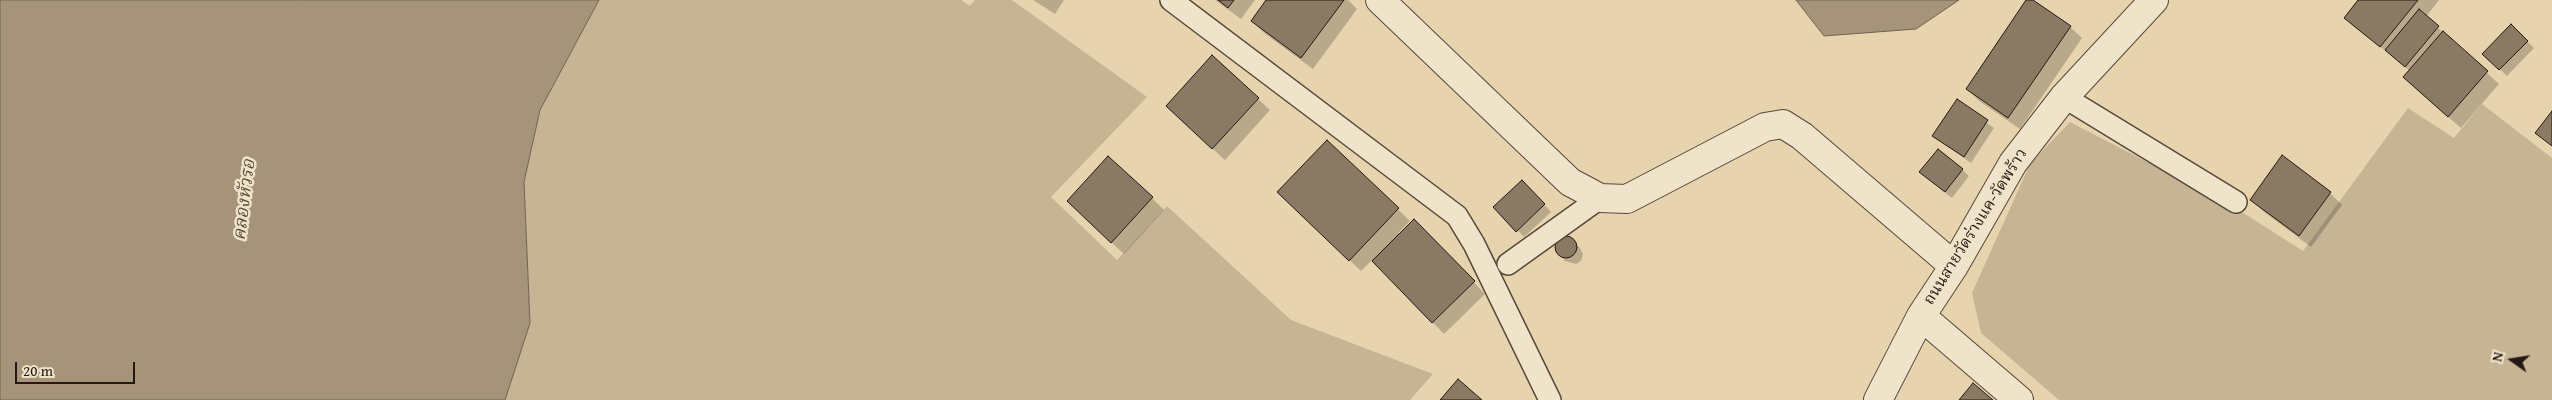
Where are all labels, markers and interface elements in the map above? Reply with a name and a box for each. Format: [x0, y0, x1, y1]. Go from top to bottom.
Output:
street label: ถนนสายวัดร่างแค-วัดพร้าว [1920, 145, 2032, 309]
water label: คลองหัวรอ [229, 158, 261, 242]
north arrow [2487, 335, 2537, 385]
text: N [2487, 350, 2508, 363]
scale bar [18, 352, 138, 384]
text: 20 m [23, 360, 53, 381]

